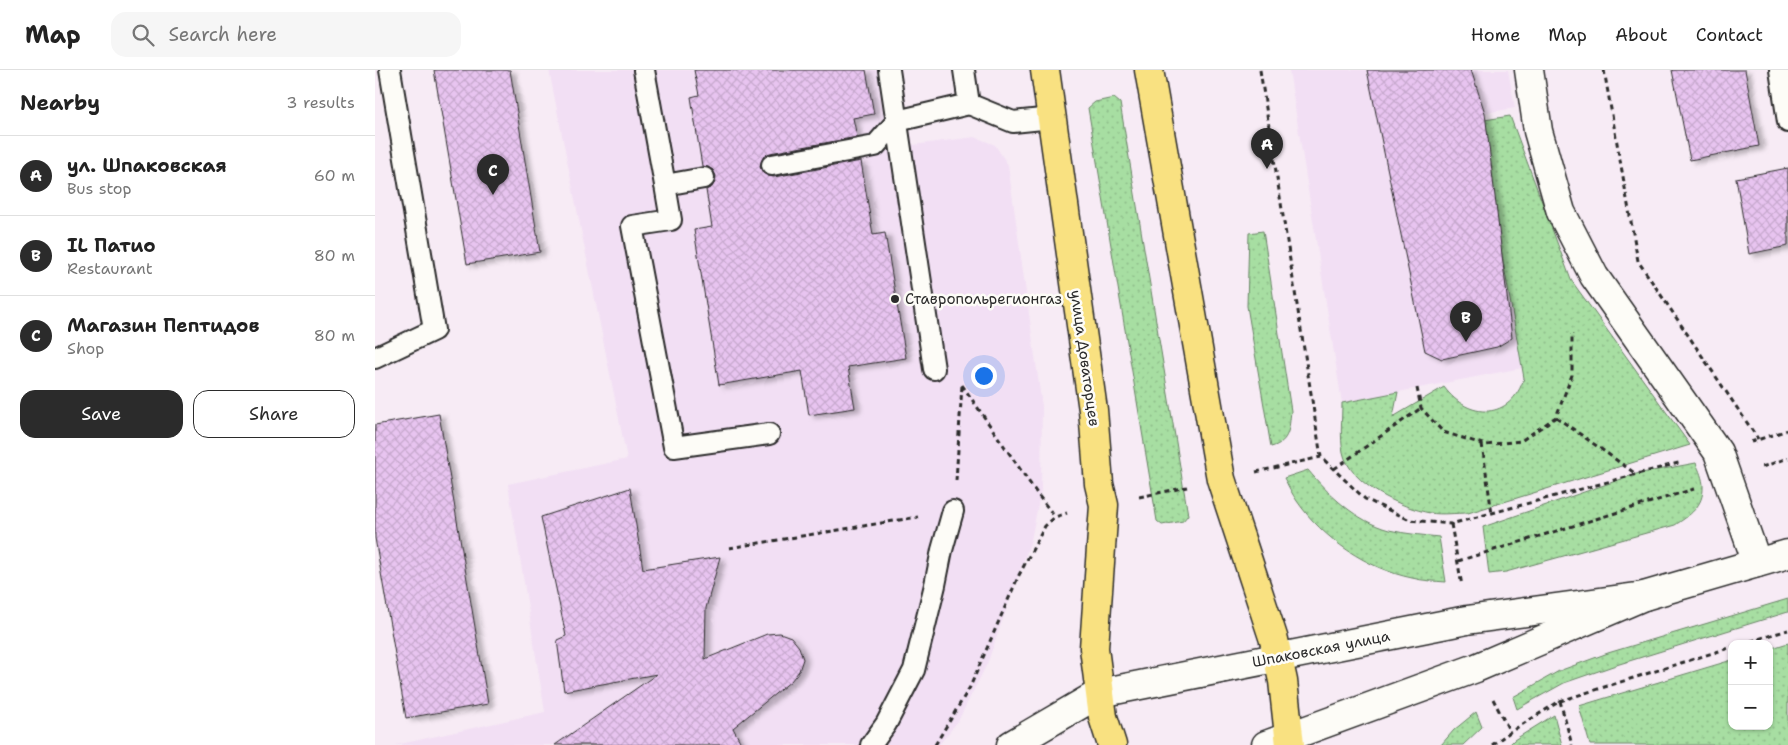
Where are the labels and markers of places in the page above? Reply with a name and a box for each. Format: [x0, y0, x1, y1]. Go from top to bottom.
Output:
pin: A [1251, 128, 1283, 169]
pin: C [477, 154, 509, 195]
place label: Ставропольрегионгаз [905, 289, 1062, 309]
marker: Ставропольрегионгаз [889, 293, 901, 305]
pin: B [1450, 301, 1482, 342]

